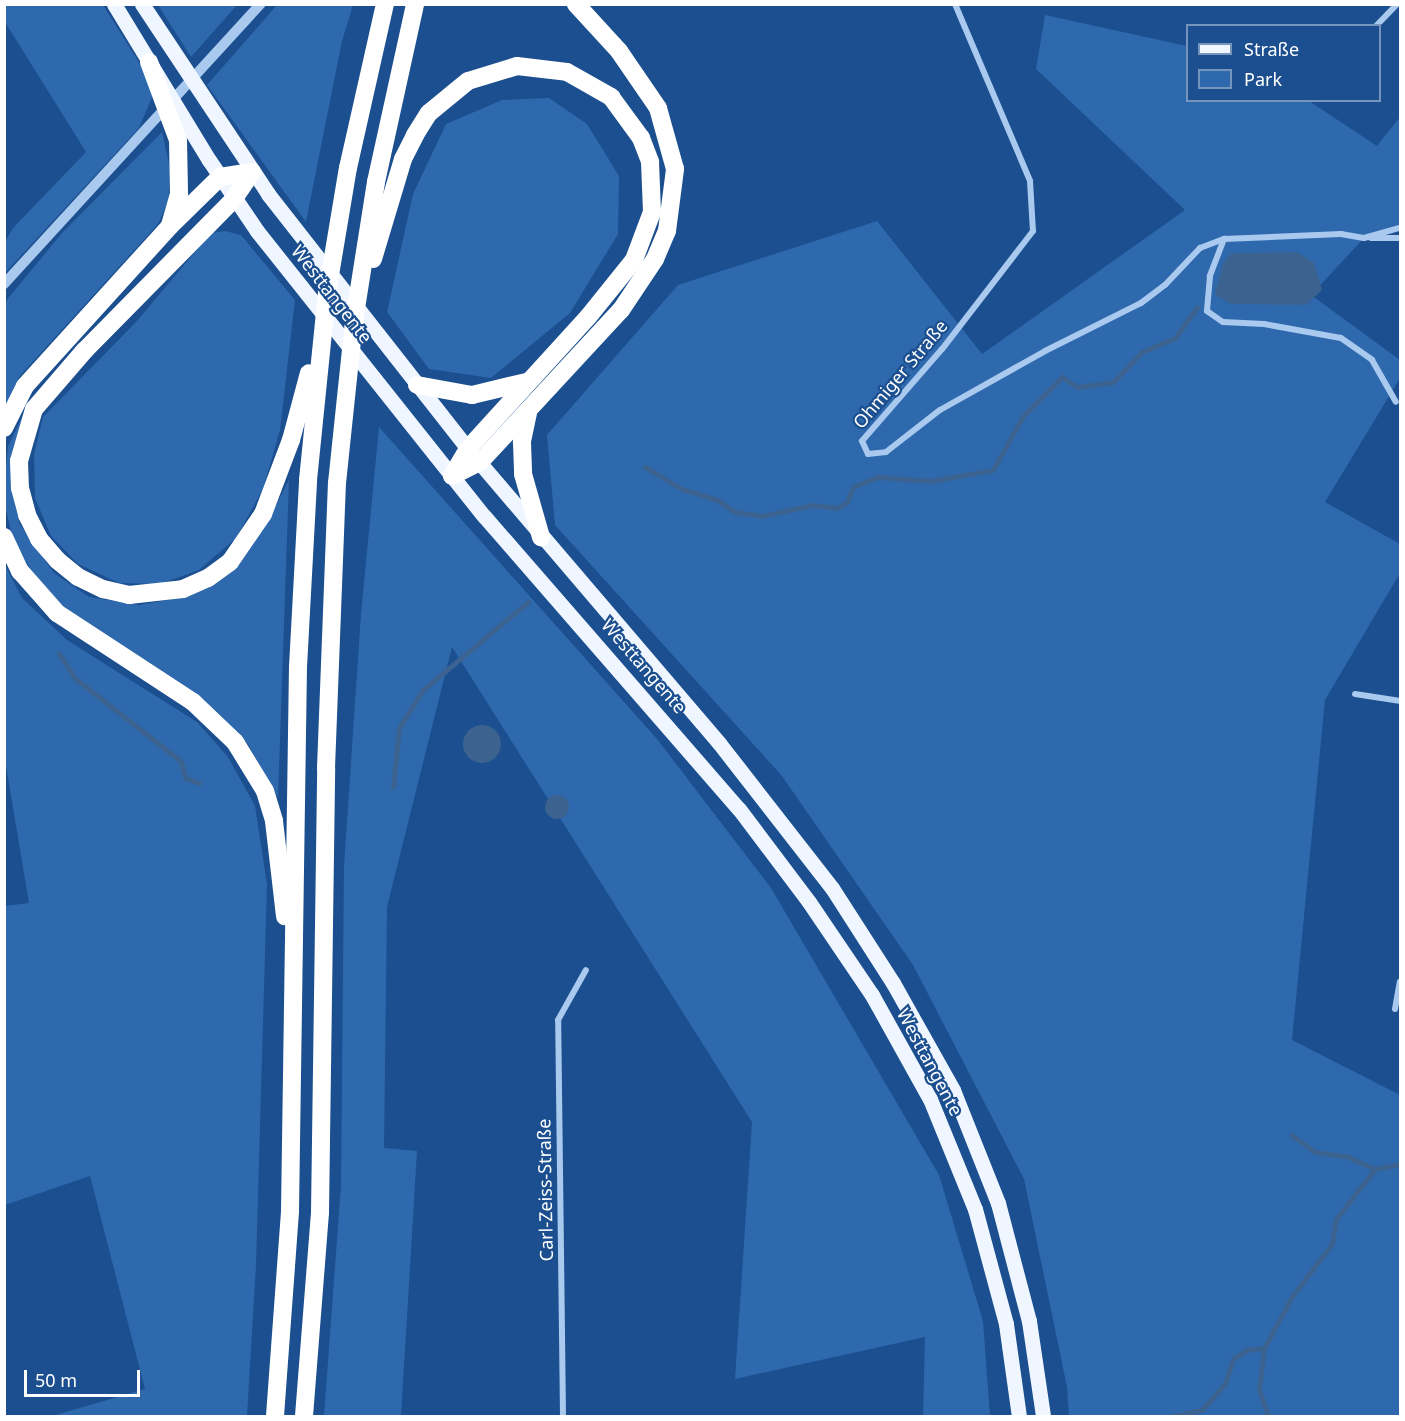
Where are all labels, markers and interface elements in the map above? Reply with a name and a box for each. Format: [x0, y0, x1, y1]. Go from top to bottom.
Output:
legend [1186, 24, 1381, 102]
text: Straße [1244, 37, 1299, 61]
text: Park [1244, 67, 1282, 91]
street label: Westtangente [287, 241, 377, 347]
street label: Ohmiger Straße [848, 315, 952, 433]
street label: Westtangente [597, 614, 691, 718]
street label: Westtangente [893, 1005, 967, 1119]
street label: Carl-Zeiss-Straße [533, 1119, 557, 1261]
scale bar [27, 1358, 142, 1396]
text: 50 m [35, 1368, 77, 1392]

